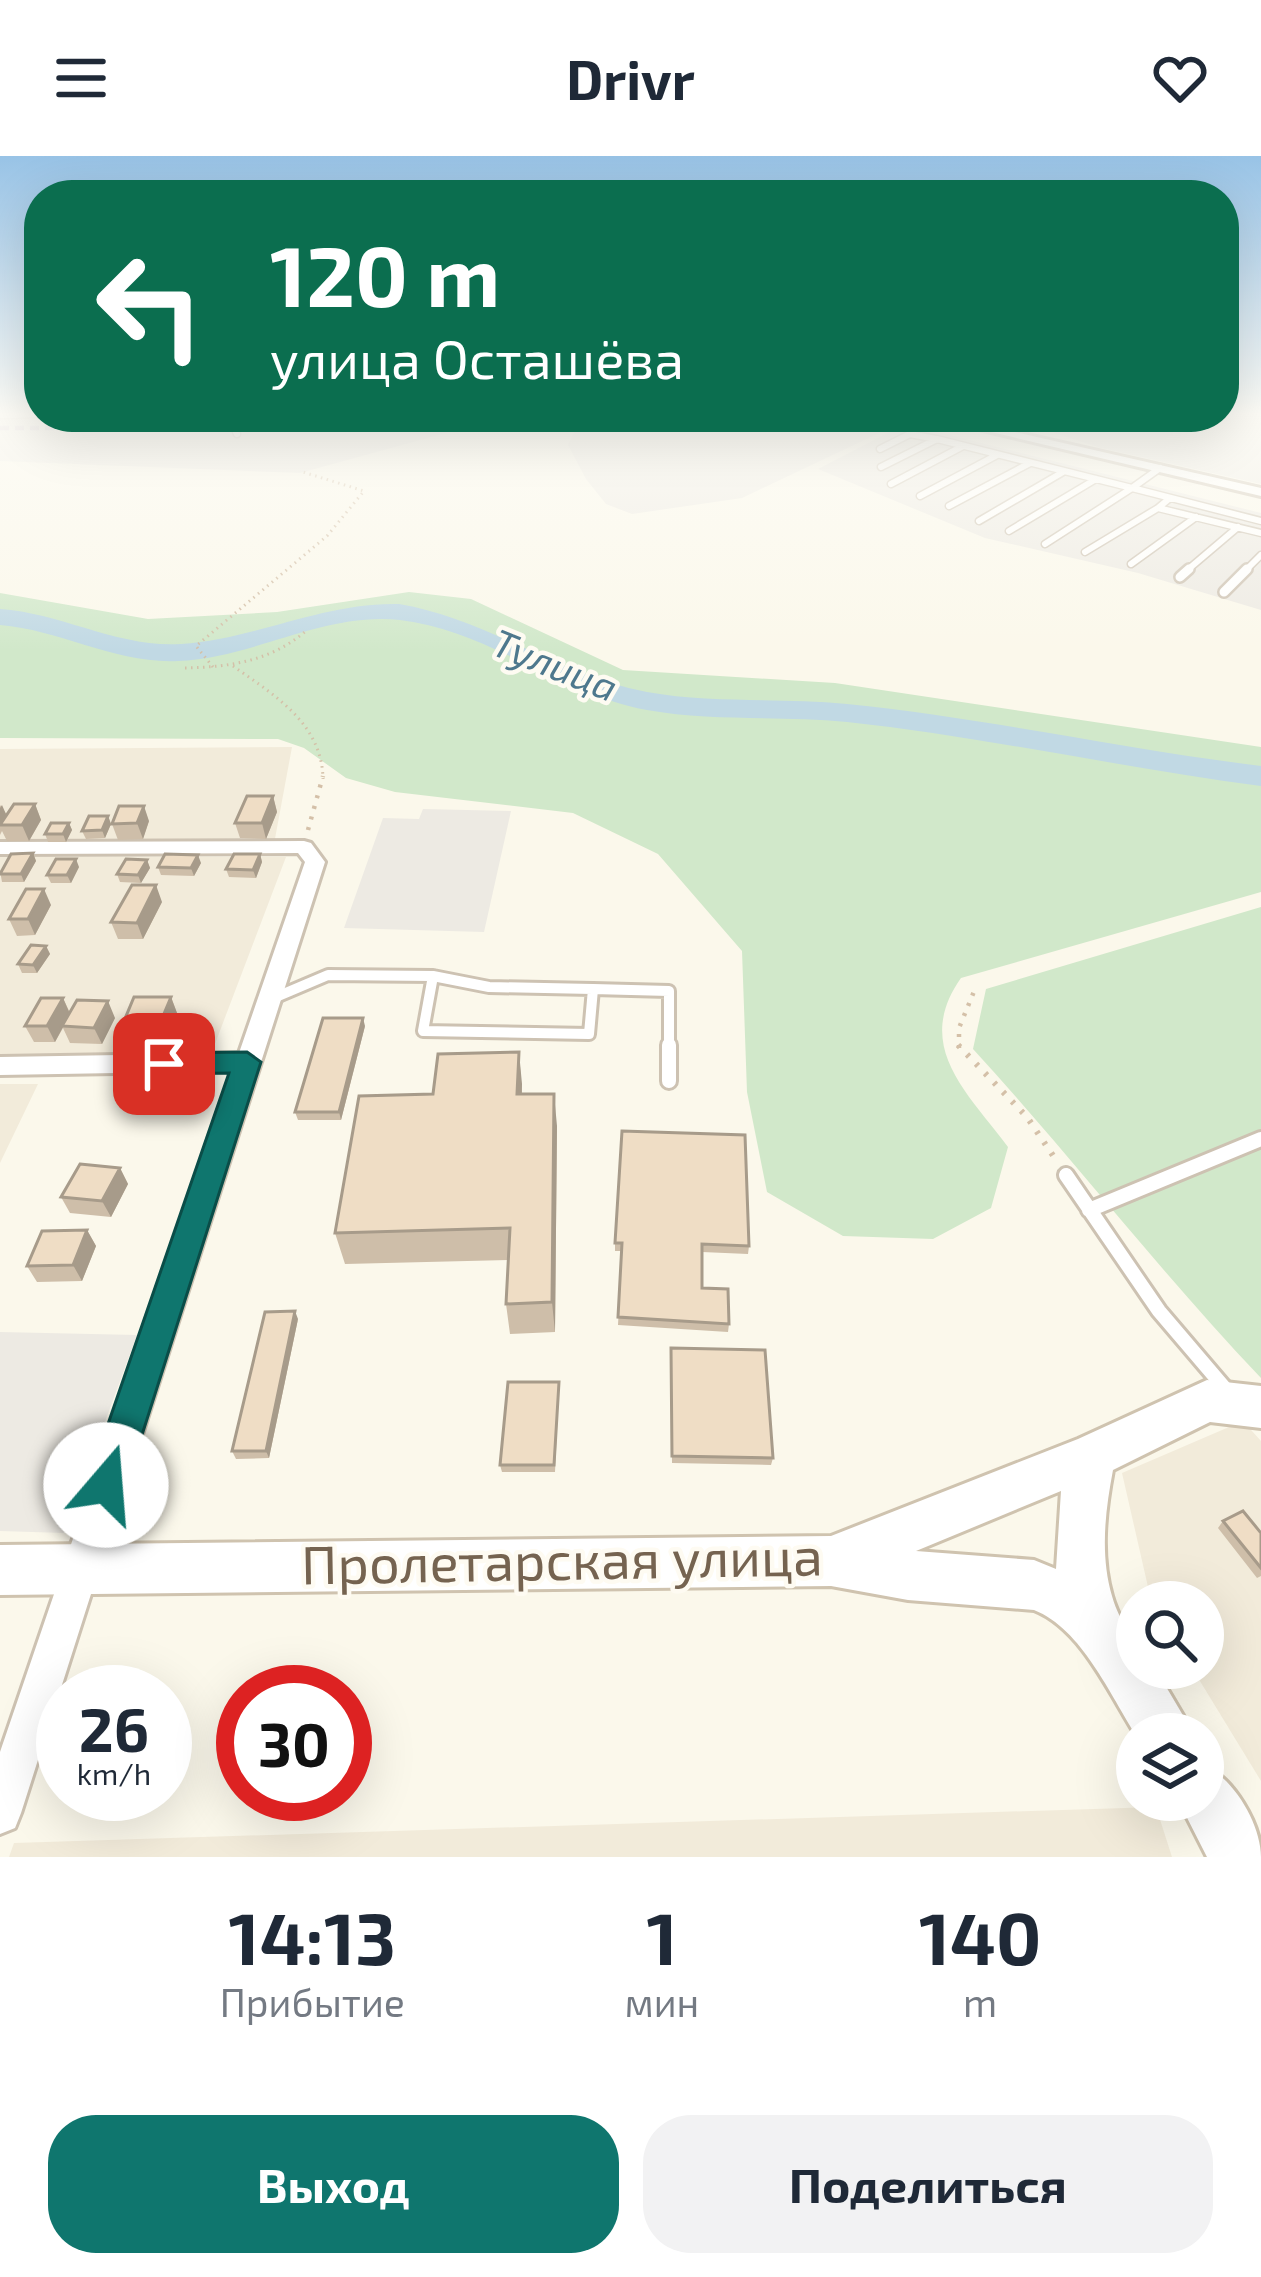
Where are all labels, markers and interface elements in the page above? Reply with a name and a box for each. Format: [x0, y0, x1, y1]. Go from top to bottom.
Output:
icon: menu [48, 45, 114, 111]
icon: heart [1147, 45, 1213, 111]
text: Drivr [566, 46, 695, 111]
text: 120 m [270, 223, 500, 324]
icon: left [72, 228, 228, 384]
text: улица Осташёва [270, 325, 684, 390]
water label: Тулица [486, 617, 625, 710]
pin [113, 1013, 215, 1115]
icon: arrive [131, 1031, 197, 1097]
position arrow [43, 1422, 169, 1548]
street label: Пролетарская улица [301, 1521, 823, 1597]
map controls [1116, 1581, 1224, 1821]
button: search [1116, 1581, 1224, 1689]
speed limit sign: 30 [216, 1665, 372, 1821]
text: 26 [79, 1692, 149, 1764]
button: layers [1116, 1713, 1224, 1821]
text: km/h [77, 1755, 151, 1791]
text: 14:13 [229, 1893, 396, 1979]
text: 1 [646, 1893, 677, 1979]
text: 140 [919, 1893, 1041, 1979]
text: Прибытие [220, 1978, 405, 2025]
text: мин [625, 1978, 699, 2025]
text: m [963, 1978, 997, 2025]
button: Выход [48, 2115, 619, 2253]
button: Поделиться [643, 2115, 1213, 2253]

